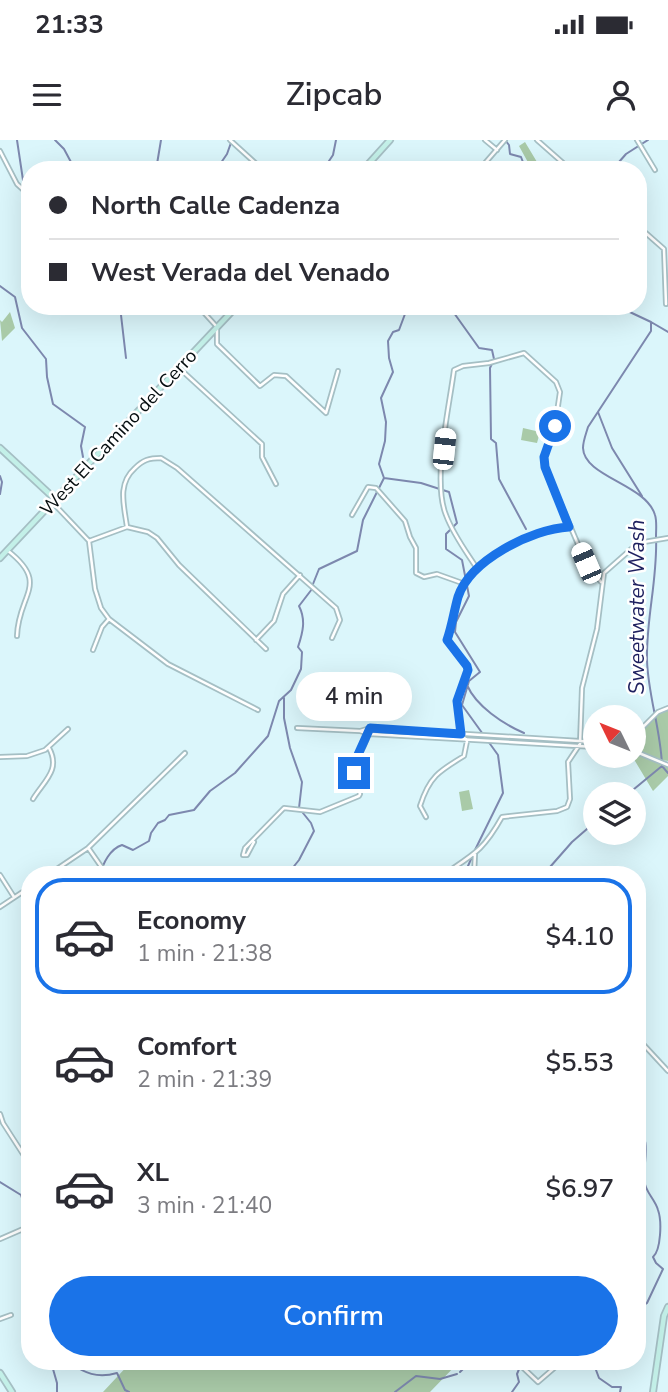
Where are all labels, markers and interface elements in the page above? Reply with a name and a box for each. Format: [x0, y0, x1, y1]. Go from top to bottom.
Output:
text: 21:33 [35, 7, 104, 42]
text: Zipcab [286, 73, 382, 116]
icon: menu [28, 76, 66, 114]
icon: person [602, 76, 640, 114]
text: North Calle Cadenza [91, 188, 340, 223]
text: West Verada del Venado [91, 255, 390, 290]
street label: West El Camino del Cerro [34, 344, 203, 522]
route start [539, 410, 571, 442]
car [432, 427, 457, 471]
water label: Sweetwater Wash [623, 519, 651, 695]
car [569, 540, 604, 586]
callout: 4 min [296, 672, 412, 720]
text: 4 min [325, 681, 383, 712]
north arrow [583, 705, 646, 768]
map controls [583, 705, 646, 845]
route end [338, 757, 370, 789]
button: layers [583, 782, 646, 845]
text: Economy [137, 903, 246, 938]
icon: car [53, 905, 116, 968]
text: $4.10 [545, 919, 614, 954]
text: 1 min · 21:38 [137, 938, 272, 969]
text: Comfort [137, 1029, 237, 1064]
icon: car [53, 1031, 116, 1094]
text: $5.53 [545, 1045, 614, 1080]
text: 2 min · 21:39 [137, 1064, 272, 1095]
text: XL [137, 1155, 169, 1190]
icon: car [53, 1157, 116, 1220]
text: $6.97 [545, 1171, 614, 1206]
text: 3 min · 21:40 [137, 1190, 272, 1221]
button: Confirm [49, 1276, 618, 1356]

